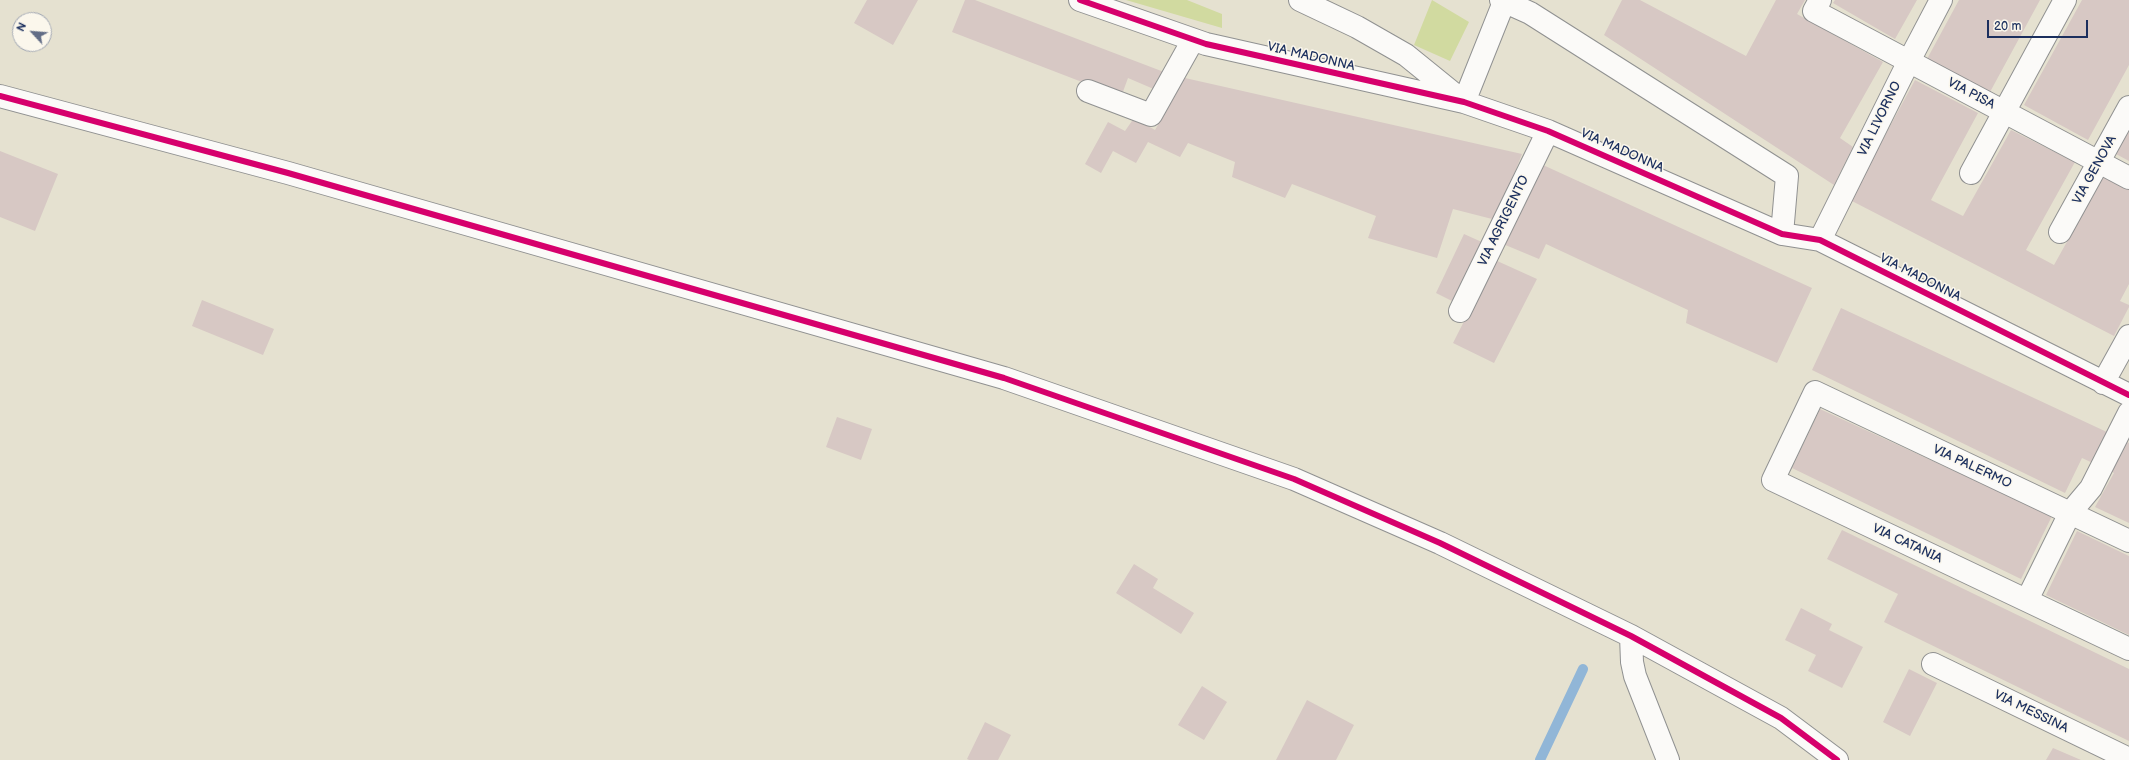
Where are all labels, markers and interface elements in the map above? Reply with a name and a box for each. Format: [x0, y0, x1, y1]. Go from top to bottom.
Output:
north arrow [12, 12, 52, 52]
scale bar [1989, 12, 2090, 38]
text: 20 m [1994, 19, 2021, 34]
text: N [14, 20, 29, 34]
street label: VIA MADONNA [1266, 39, 1356, 75]
street label: VIA PISA [1945, 75, 1997, 113]
street label: VIA LIVORNO [1855, 79, 1905, 159]
street label: VIA MADONNA [1578, 126, 1666, 176]
street label: VIA GENOVA [2070, 133, 2120, 207]
street label: VIA AGRIGENTO [1475, 173, 1533, 269]
street label: VIA MADONNA [1877, 251, 1963, 305]
street label: VIA PALERMO [1930, 442, 2014, 492]
street label: VIA CATANIA [1869, 521, 1945, 567]
street label: VIA MESSINA [1991, 687, 2071, 737]

